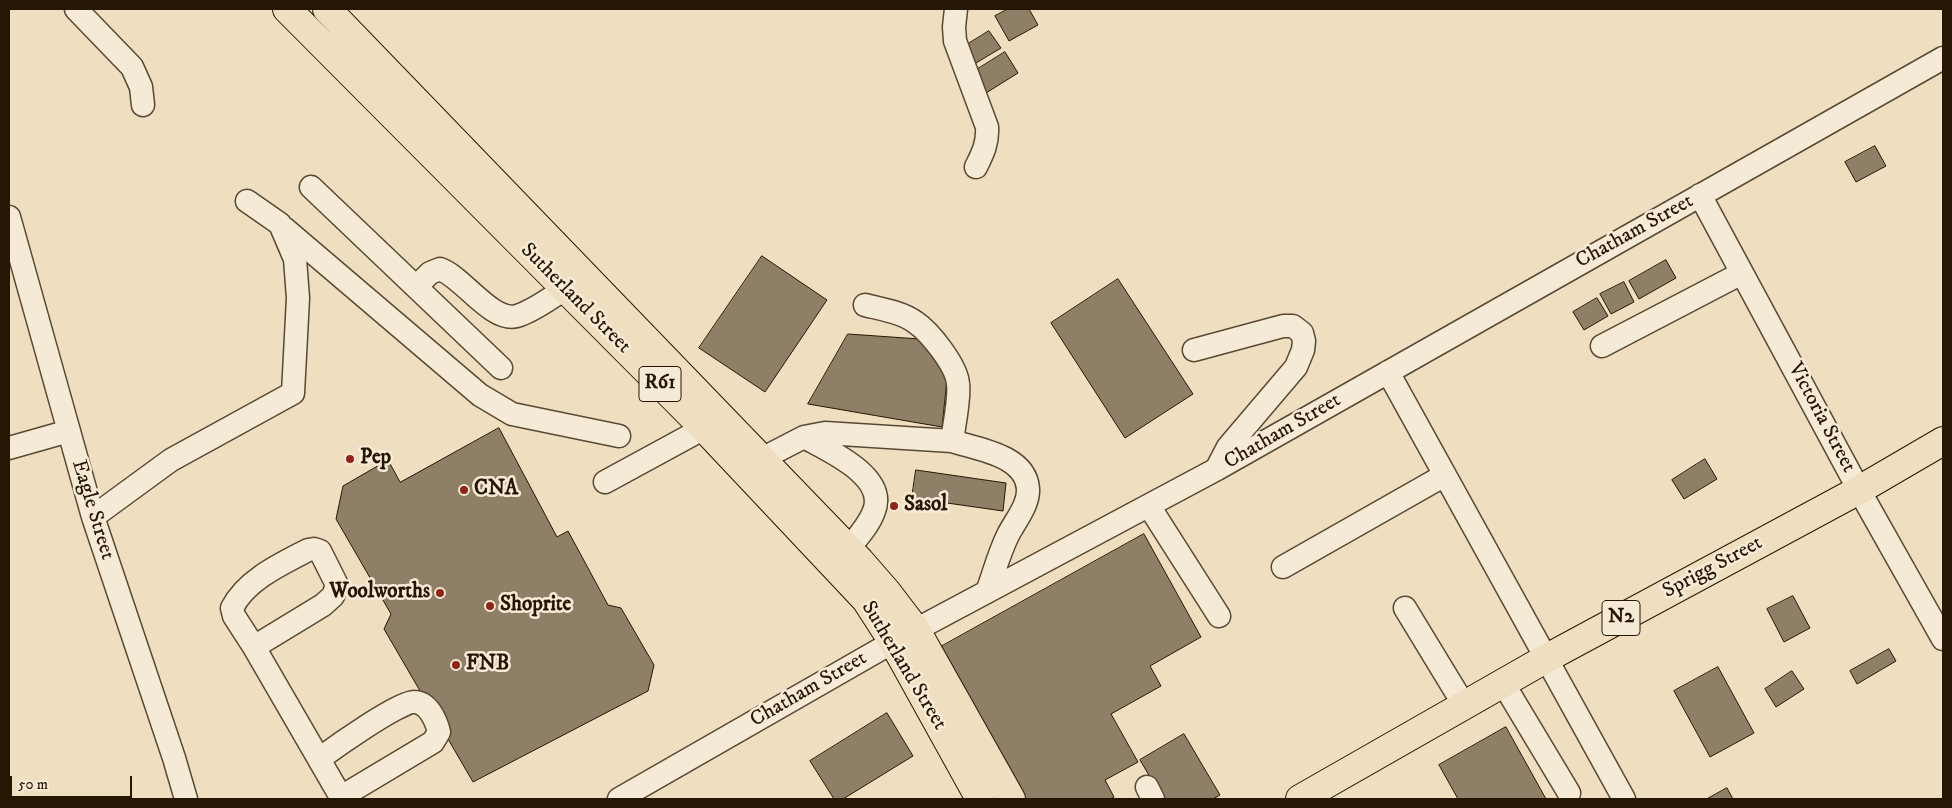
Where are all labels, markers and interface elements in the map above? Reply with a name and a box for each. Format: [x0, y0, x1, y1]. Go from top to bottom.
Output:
street label: Chatham Street [1572, 189, 1698, 275]
street label: Sutherland Street [514, 238, 636, 360]
street label: Victoria Street [1782, 359, 1860, 477]
road number: R61 [639, 366, 681, 402]
street label: Chatham Street [1220, 388, 1346, 476]
place label: Pep [360, 446, 391, 472]
marker: Pep [344, 453, 356, 465]
street label: Eagle Street [65, 457, 119, 563]
place label: CNA [474, 477, 518, 503]
marker: CNA [458, 484, 470, 496]
place label: Sasol [904, 493, 947, 519]
marker: Sasol [888, 500, 900, 512]
street label: Sprigg Street [1659, 531, 1767, 605]
place label: Woolworths [329, 580, 430, 606]
marker: Woolworths [434, 587, 446, 599]
place label: Shoprite [500, 593, 571, 619]
street label: Sutherland Street [855, 597, 951, 735]
marker: Shoprite [484, 600, 496, 612]
road number: N2 [1602, 600, 1640, 636]
street label: Chatham Street [746, 646, 872, 734]
place label: FNB [466, 652, 509, 678]
marker: FNB [450, 659, 462, 671]
scale bar [12, 766, 135, 798]
text: 50 m [18, 775, 48, 794]

